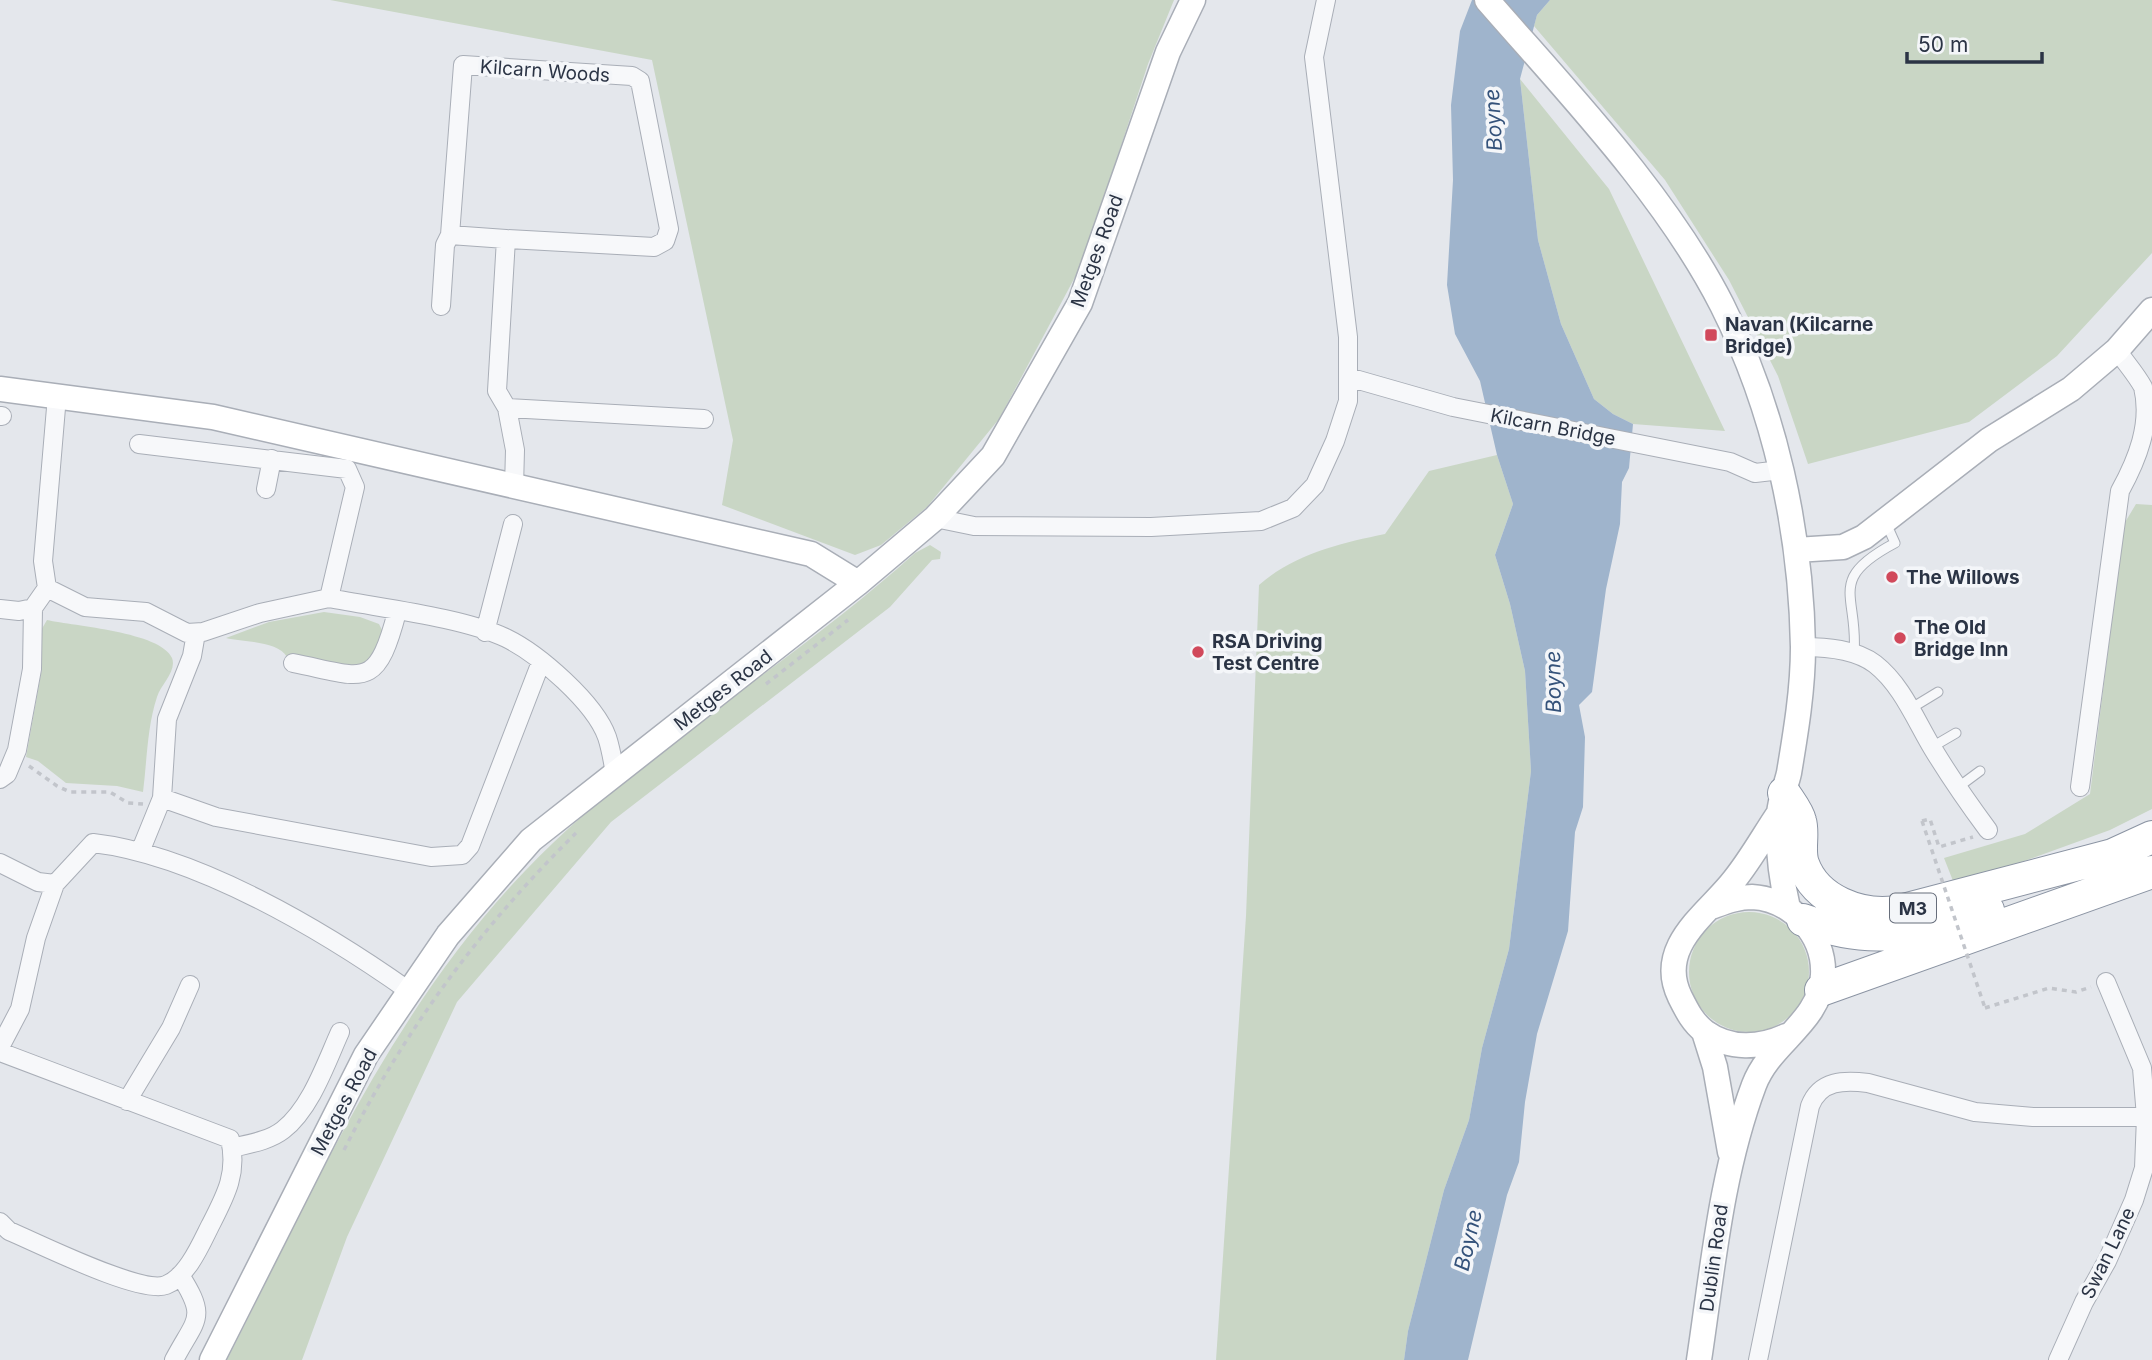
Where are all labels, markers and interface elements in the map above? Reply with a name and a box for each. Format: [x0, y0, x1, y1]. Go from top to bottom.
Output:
scale bar [1907, 21, 2042, 65]
text: 50 m [1918, 32, 1968, 57]
street label: Kilcarn Woods [479, 55, 611, 87]
water label: Boyne [1479, 88, 1507, 152]
street label: Metges Road [1066, 192, 1128, 310]
place label: Navan (Kilcarne Bridge) [1725, 313, 1873, 358]
marker: Navan (Kilcarne Bridge) [1703, 327, 1719, 343]
street label: Kilcarn Bridge [1489, 404, 1617, 450]
place label: The Willows [1906, 566, 2020, 589]
marker: The Willows [1884, 569, 1900, 585]
place label: The Old Bridge Inn [1914, 616, 2008, 661]
place label: RSA Driving Test Centre [1212, 630, 1322, 675]
marker: The Old Bridge Inn [1892, 630, 1908, 646]
marker: RSA Driving Test Centre [1190, 644, 1206, 660]
street label: Metges Road [669, 645, 777, 735]
water label: Boyne [1540, 651, 1566, 713]
road number: M3 [1890, 894, 1936, 923]
street label: Metges Road [306, 1044, 382, 1160]
street label: Dublin Road [1695, 1203, 1733, 1313]
street label: Swan Lane [2076, 1204, 2140, 1302]
water label: Boyne [1449, 1207, 1487, 1273]

